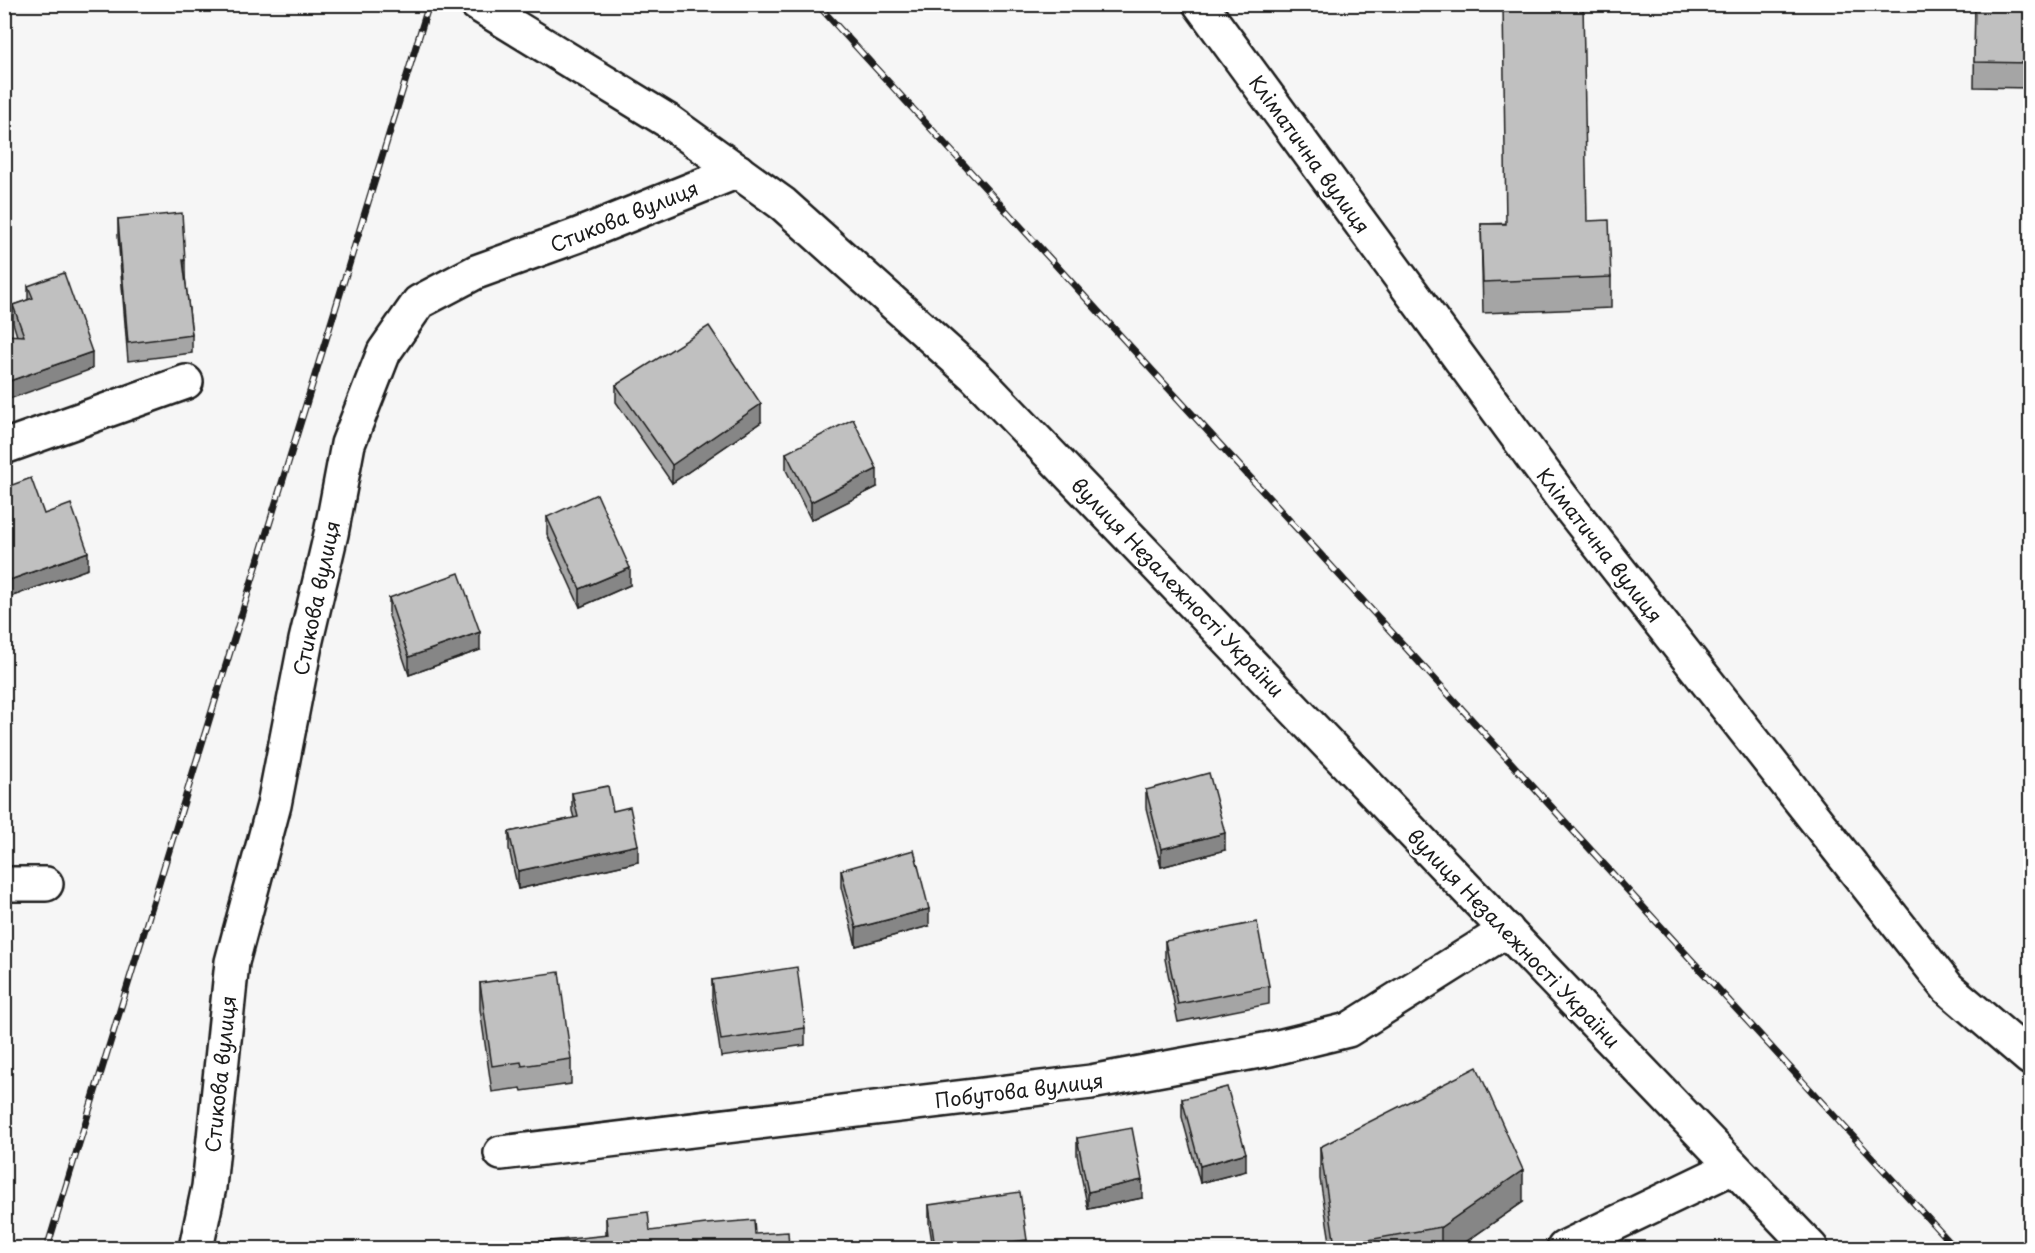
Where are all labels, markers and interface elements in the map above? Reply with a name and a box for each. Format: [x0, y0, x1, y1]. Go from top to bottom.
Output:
street label: Кліматична вулиця [1242, 69, 1378, 239]
street label: Стикова вулиця [545, 173, 703, 259]
street label: Кліматична вулиця [1530, 461, 1670, 629]
street label: вулиця Незалежності України [1065, 470, 1291, 704]
street label: Стикова вулиця [285, 518, 347, 678]
street label: вулиця Незалежності України [1401, 821, 1627, 1055]
street label: Стикова вулиця [197, 994, 243, 1154]
street label: Побутова вулиця [933, 1065, 1105, 1115]

